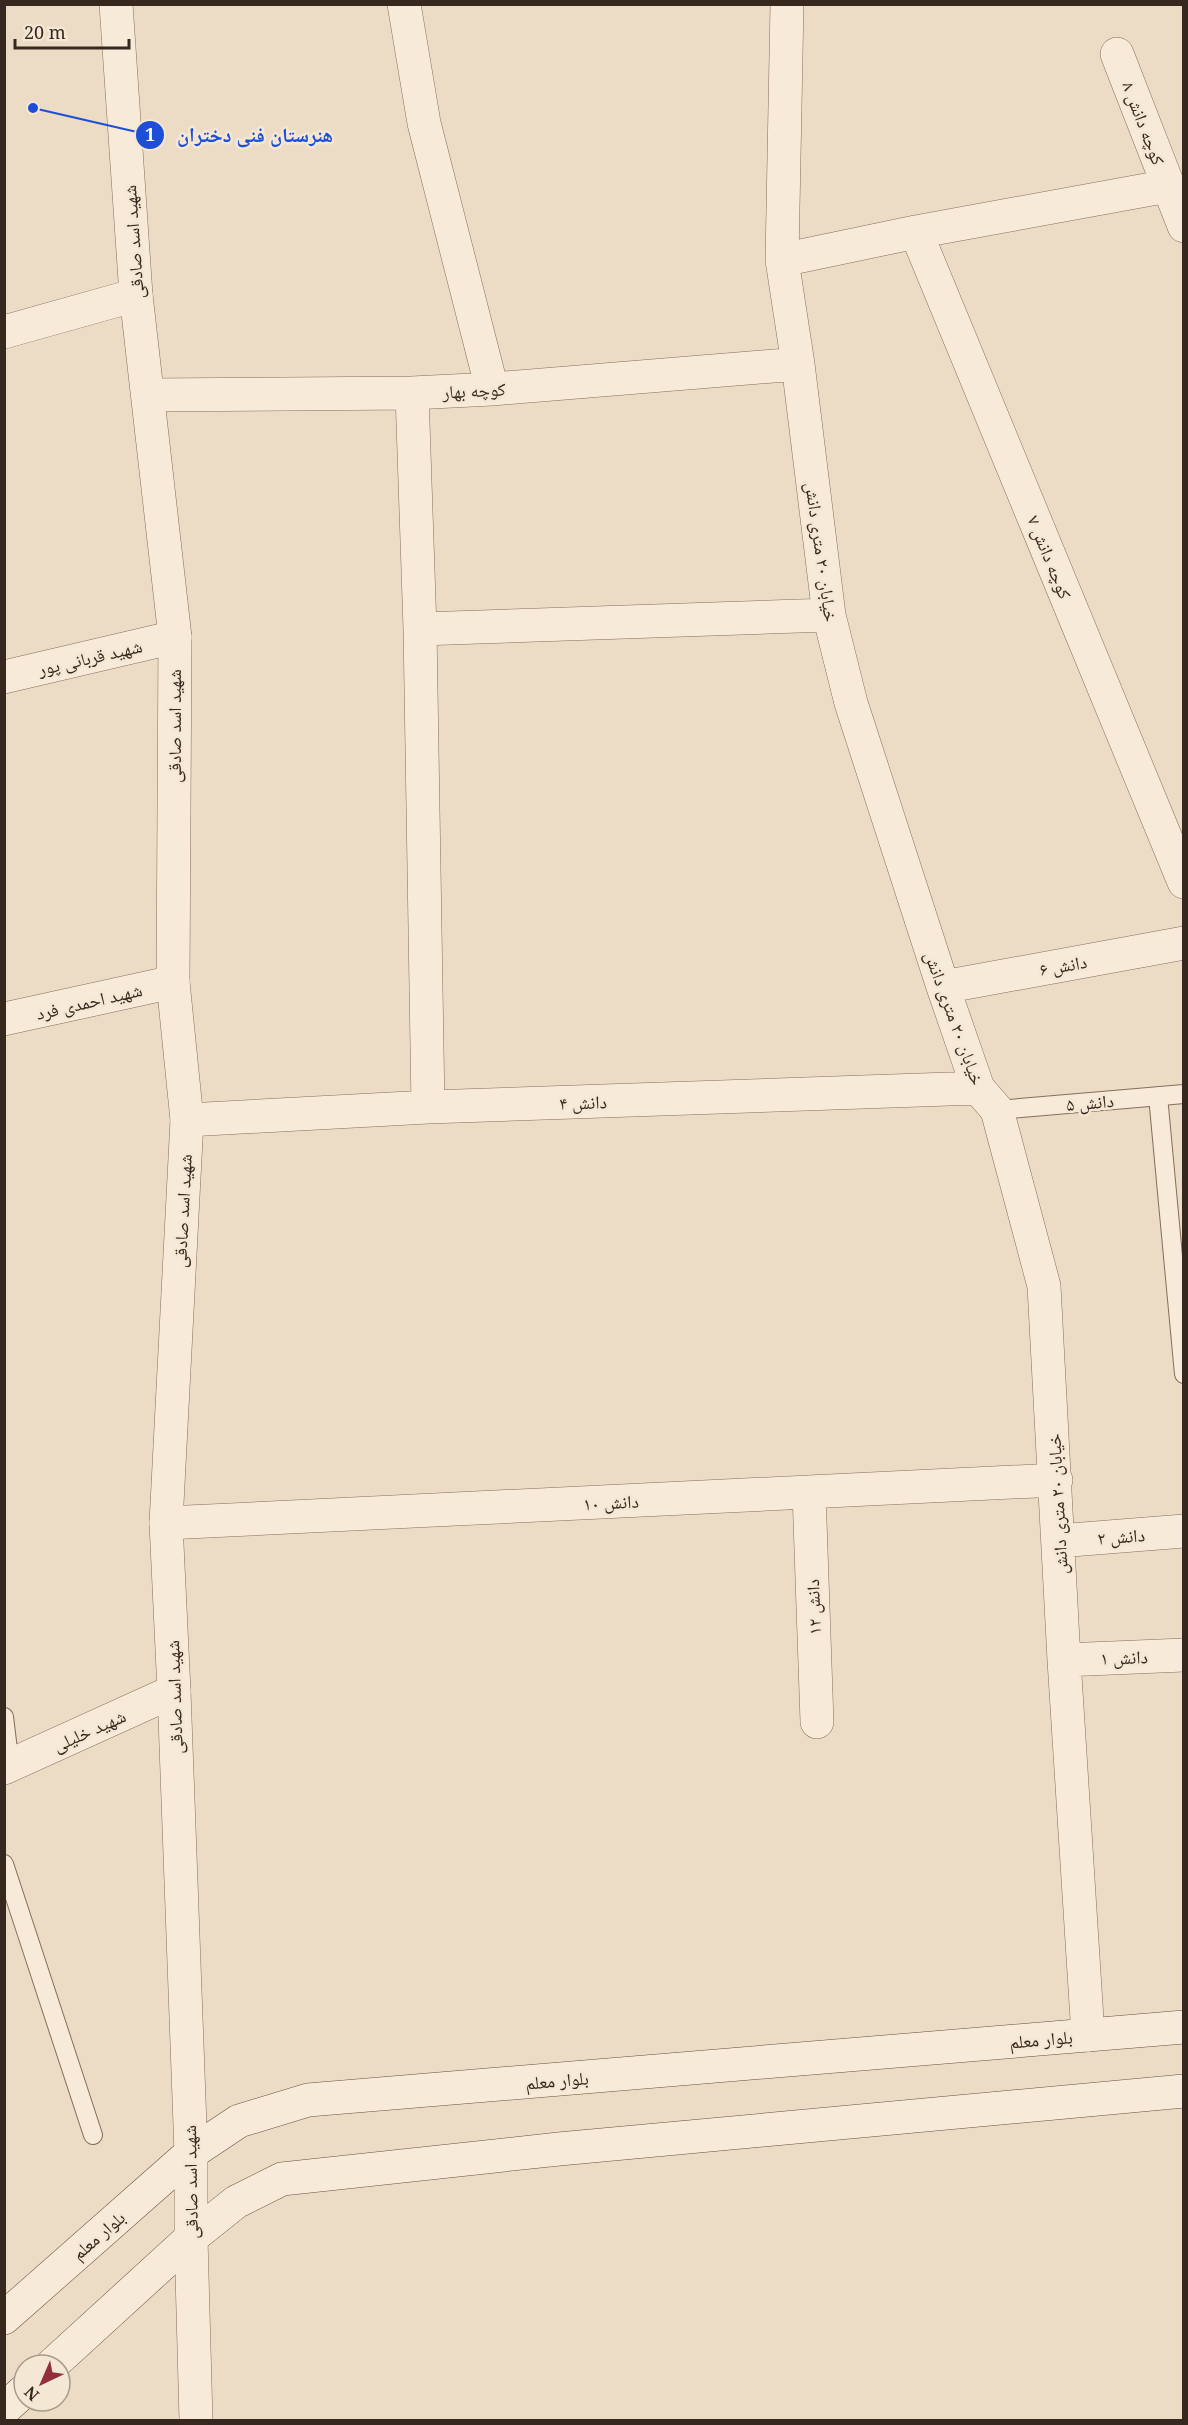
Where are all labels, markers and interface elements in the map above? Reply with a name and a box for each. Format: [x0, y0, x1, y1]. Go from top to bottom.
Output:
scale bar [15, 12, 129, 50]
text: 20 m [24, 20, 66, 44]
street label: کوچه دانش ۸ [1117, 78, 1171, 169]
callout: هنرستان فنی دختران [135, 116, 346, 154]
text: هنرستان فنی دختران [177, 121, 333, 148]
text: 1 [145, 122, 155, 146]
street label: شهید اسد صادقی [117, 184, 149, 300]
street label: کوچه بهار [441, 376, 507, 404]
street label: خیابان ۲۰ متری دانش [800, 481, 844, 623]
street label: کوچه دانش ۷ [1022, 512, 1078, 603]
street label: شهید قربانی پور [35, 633, 145, 681]
street label: شهید اسد صادقی [162, 669, 186, 783]
street label: خیابان ۲۰ متری دانش [920, 948, 990, 1088]
street label: دانش ۶ [1037, 949, 1089, 981]
street label: شهید احمدی فرد [34, 977, 144, 1025]
street label: دانش ۵ [1065, 1088, 1115, 1116]
street label: دانش ۴ [559, 1089, 607, 1115]
street label: شهید اسد صادقی [167, 1154, 197, 1268]
street label: خیابان ۲۰ متری دانش [1041, 1433, 1073, 1575]
street label: دانش ۱۰ [582, 1489, 640, 1515]
street label: دانش ۲ [1096, 1522, 1146, 1550]
street label: دانش ۱۲ [800, 1579, 826, 1635]
street label: شهید اسد صادقی [160, 1640, 188, 1754]
street label: دانش ۱ [1100, 1644, 1148, 1670]
street label: شهید خلیلی [49, 1703, 129, 1757]
street label: بلوار معلم [1008, 2024, 1074, 2055]
street label: بلوار معلم [524, 2065, 590, 2096]
street label: شهید اسد صادقی [177, 2125, 203, 2239]
street label: بلوار معلم [66, 2205, 130, 2266]
north arrow [12, 2353, 72, 2413]
text: N [19, 2381, 44, 2406]

